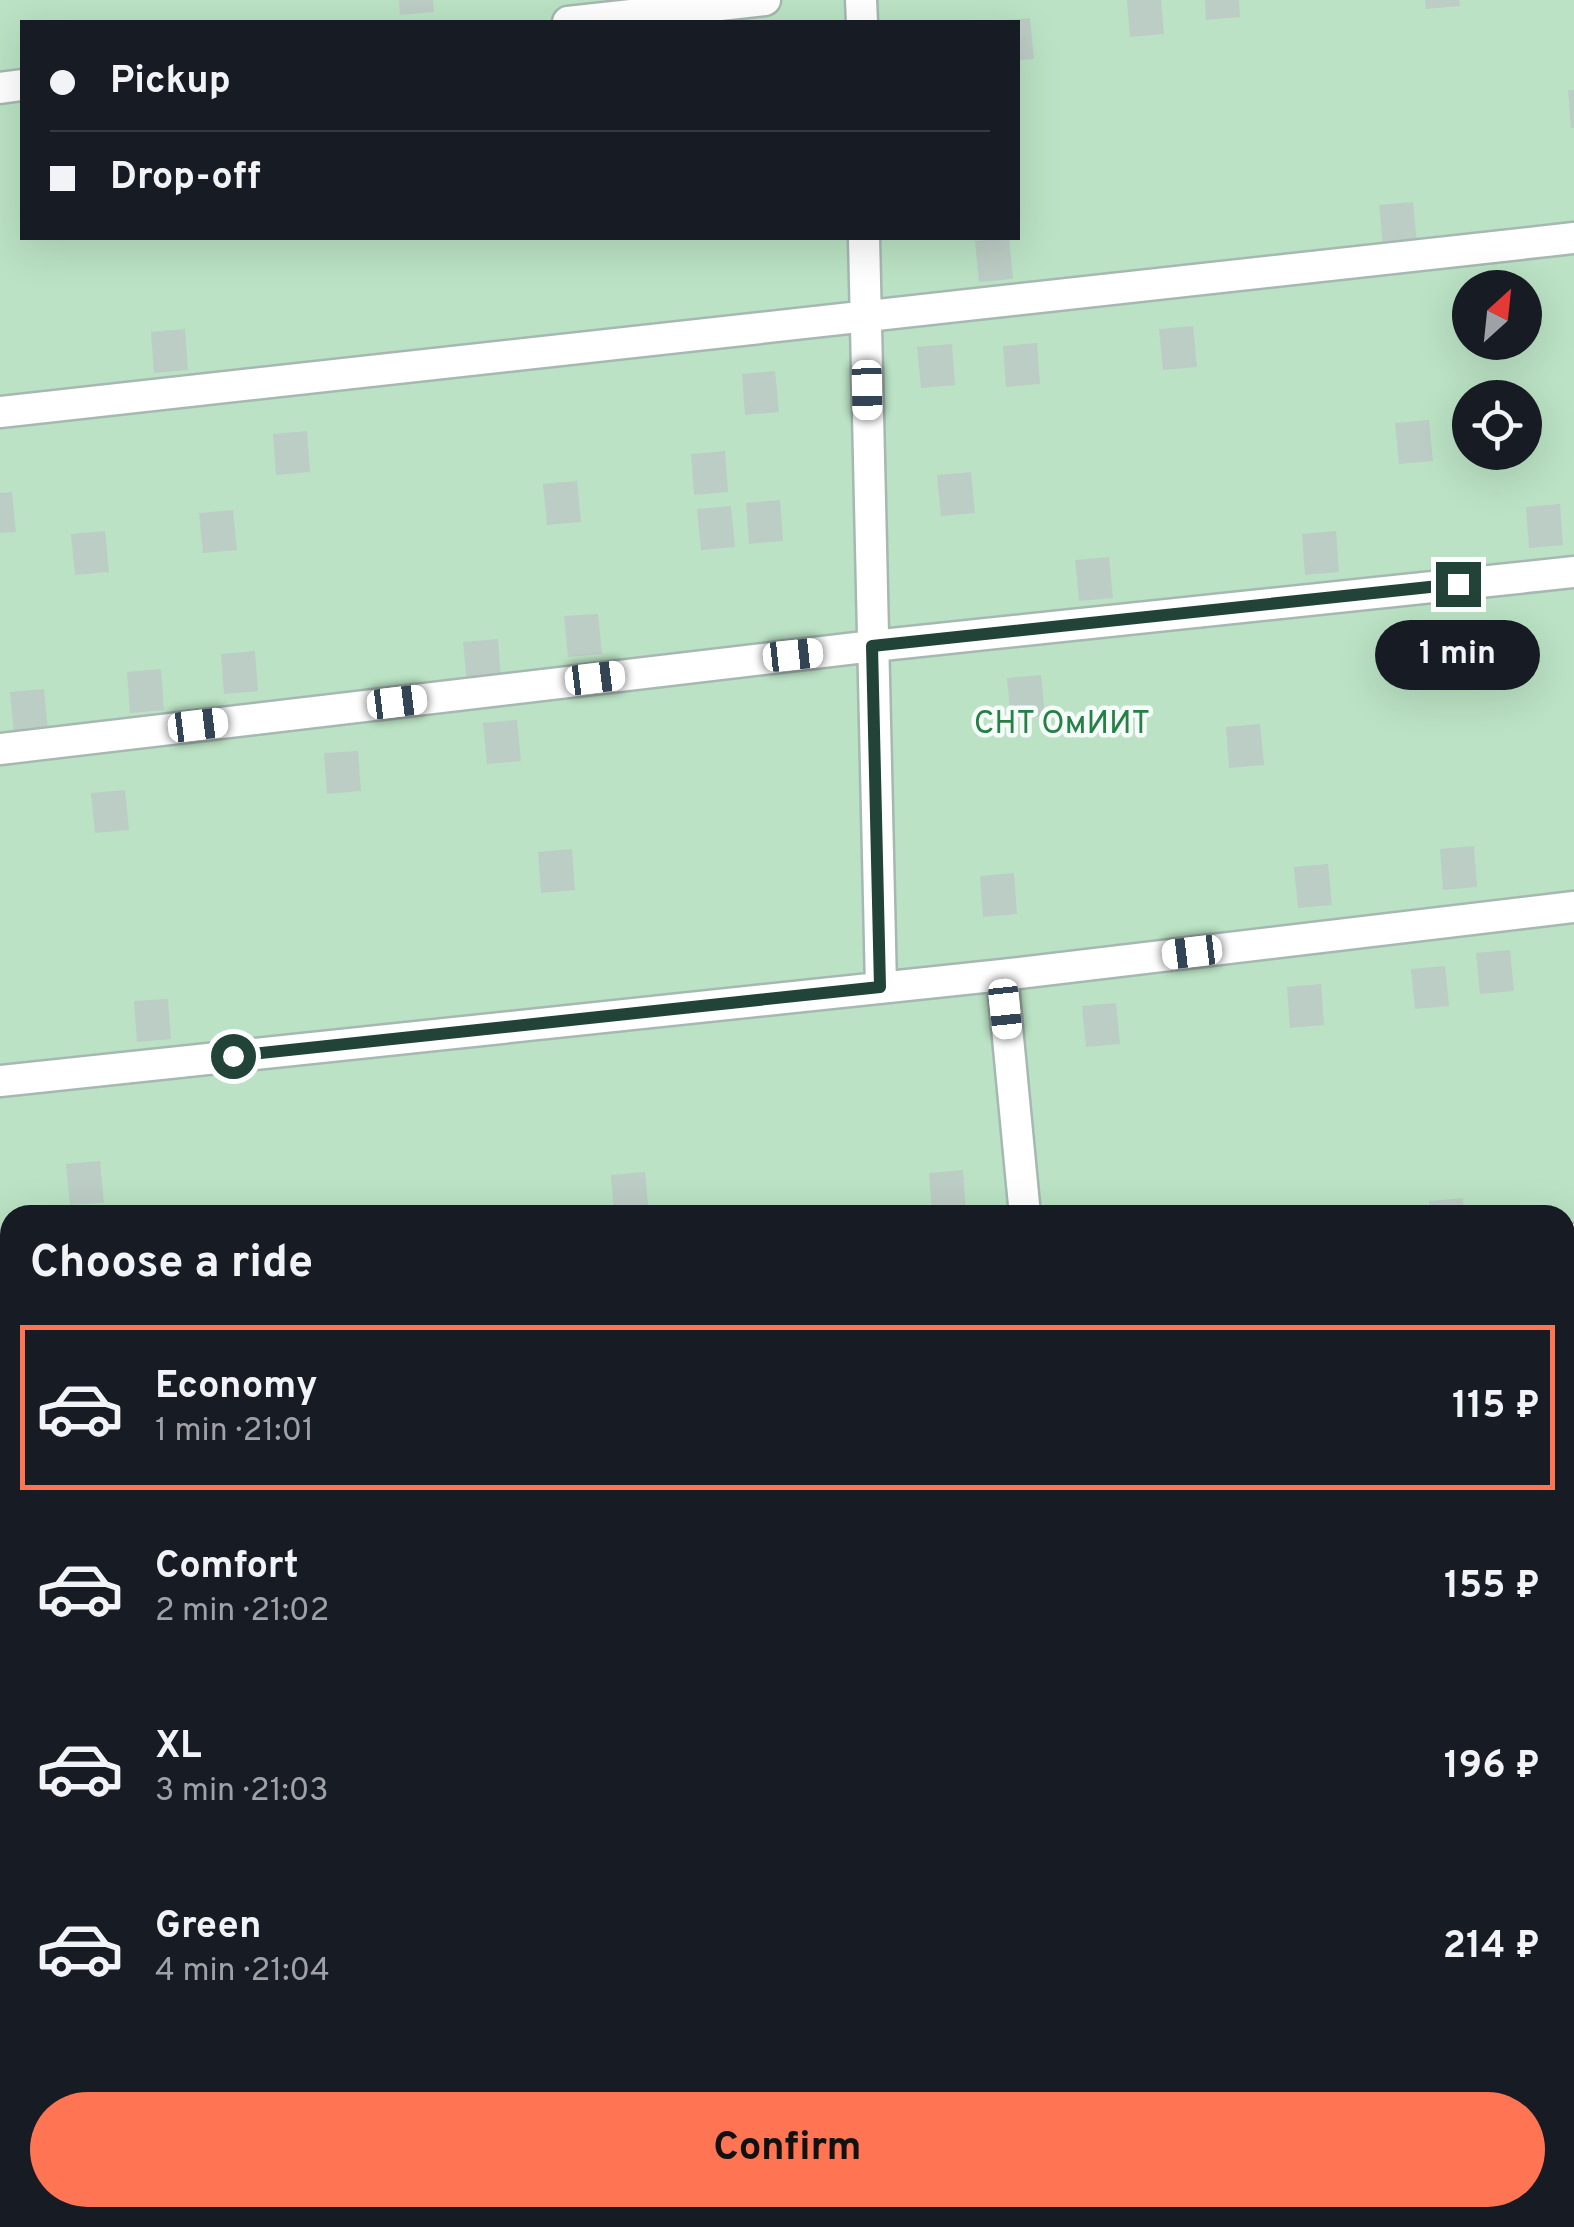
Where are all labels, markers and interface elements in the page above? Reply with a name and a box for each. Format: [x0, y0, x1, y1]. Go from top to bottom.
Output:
text: Pickup [110, 58, 231, 107]
text: Drop-off [110, 154, 261, 203]
north arrow [1452, 270, 1542, 360]
map controls [1452, 270, 1542, 470]
car [851, 360, 883, 420]
button: locate [1452, 380, 1542, 470]
route end [1436, 562, 1481, 607]
callout: 1 min [1376, 619, 1540, 689]
text: 1 min [1419, 635, 1496, 675]
car [762, 637, 824, 673]
car [563, 659, 627, 697]
car [365, 683, 429, 721]
park label: СНТ ОмИИТ [974, 705, 1150, 745]
car [166, 706, 230, 744]
car [1160, 933, 1224, 971]
car [987, 978, 1023, 1040]
route start [211, 1034, 256, 1079]
text: Choose a ride [30, 1236, 313, 1293]
icon: car [35, 1363, 125, 1453]
text: Economy [155, 1363, 317, 1412]
text: 115 ₽ [1452, 1383, 1540, 1432]
text: 1 min · 21:01 [155, 1412, 314, 1452]
icon: car [35, 1543, 125, 1633]
text: Comfort [155, 1543, 299, 1592]
text: 155 ₽ [1444, 1563, 1540, 1612]
text: 2 min · 21:02 [155, 1592, 329, 1632]
icon: car [35, 1723, 125, 1813]
text: XL [155, 1723, 202, 1772]
text: 196 ₽ [1444, 1743, 1540, 1792]
text: 3 min · 21:03 [155, 1772, 329, 1812]
icon: car [35, 1903, 125, 1993]
text: Green [155, 1903, 261, 1952]
text: 214 ₽ [1443, 1923, 1540, 1972]
text: 4 min · 21:04 [155, 1952, 330, 1992]
button: Confirm [30, 2092, 1545, 2207]

